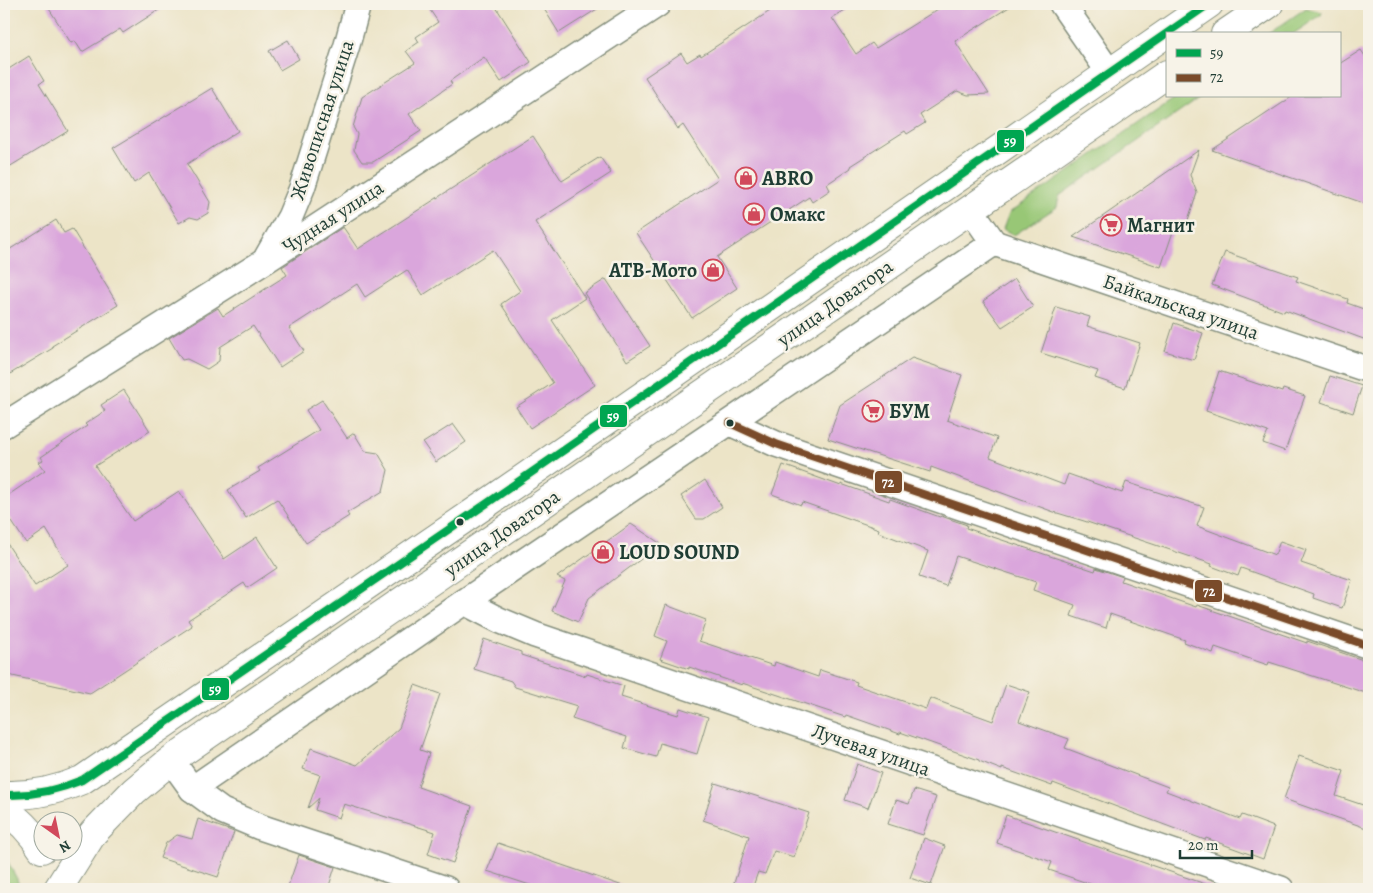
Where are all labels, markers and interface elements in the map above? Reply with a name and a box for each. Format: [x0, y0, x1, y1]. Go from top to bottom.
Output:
legend [1166, 32, 1340, 98]
street label: Живописная улица [283, 36, 361, 204]
text: 59 [1210, 43, 1223, 63]
text: 72 [1210, 67, 1223, 87]
line badge: 59 [996, 129, 1025, 153]
text: 59 [1004, 132, 1017, 151]
place label: ABRO [761, 165, 813, 192]
shop icon: ABRO [734, 166, 758, 190]
street label: Чудная улица [277, 174, 390, 260]
place label: Омакс [770, 201, 826, 228]
shop icon: Омакс [742, 202, 766, 226]
place label: Магнит [1127, 212, 1195, 239]
supermarket icon: Магнит [1099, 213, 1123, 237]
street label: улица Доватора [771, 253, 899, 353]
place label: АТВ-Мото [608, 257, 697, 284]
shop icon: АТВ-Мото [701, 258, 725, 282]
street label: Байкальская улица [1099, 268, 1263, 347]
place label: БУМ [889, 398, 930, 425]
supermarket icon: БУМ [861, 399, 885, 423]
line badge: 59 [599, 404, 628, 428]
text: 59 [607, 407, 620, 426]
unlabelled marker [725, 418, 735, 428]
line badge: 72 [874, 470, 903, 494]
text: 72 [882, 473, 895, 492]
street label: улица Доватора [438, 483, 566, 583]
unlabelled marker [455, 517, 465, 527]
place label: LOUD SOUND [619, 539, 740, 566]
shop icon: LOUD SOUND [591, 540, 615, 564]
line badge: 72 [1194, 579, 1223, 603]
text: 72 [1203, 582, 1216, 601]
line badge: 59 [201, 677, 230, 701]
text: 59 [209, 680, 222, 699]
street label: Лучевая улица [808, 717, 935, 783]
north arrow [32, 810, 82, 860]
scale bar [1180, 828, 1253, 860]
text: 20 m [1188, 835, 1219, 855]
text: N [55, 836, 74, 857]

